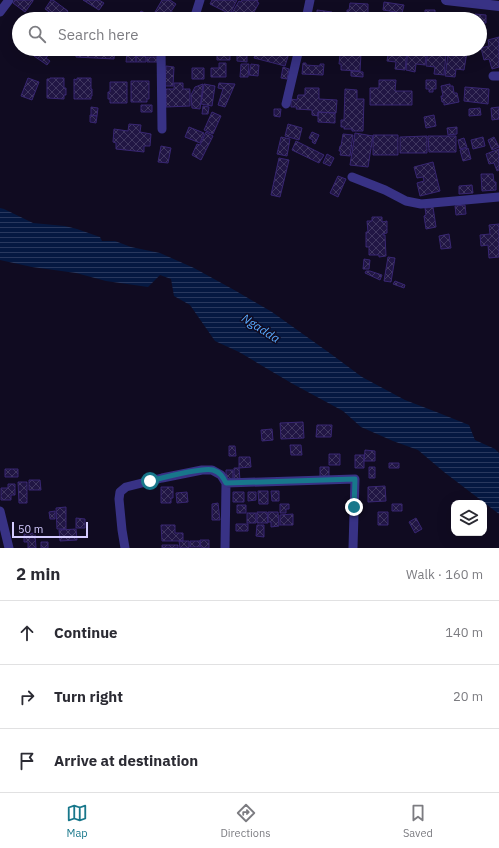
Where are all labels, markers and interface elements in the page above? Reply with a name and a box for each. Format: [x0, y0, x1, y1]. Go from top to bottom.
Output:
search box [12, 12, 487, 56]
icon: search [26, 23, 48, 45]
text: Search here [58, 25, 138, 44]
water label: Ngadda [239, 310, 283, 346]
route start [141, 472, 159, 490]
route end [345, 498, 363, 516]
map controls [451, 500, 487, 536]
button: layers [451, 500, 487, 536]
scale bar [12, 520, 88, 539]
text: 50 m [18, 522, 43, 536]
text: 2 min [16, 563, 60, 585]
text: Walk · 160 m [406, 566, 483, 583]
icon: ahead [16, 622, 38, 644]
text: Continue [54, 623, 118, 642]
text: 140 m [445, 624, 483, 641]
icon: right [16, 686, 38, 708]
text: Turn right [54, 687, 123, 706]
text: 20 m [453, 688, 483, 705]
icon: arrive [16, 750, 38, 772]
text: Arrive at destination [54, 751, 198, 770]
tab: Map [66, 802, 88, 840]
tab: Directions [220, 802, 271, 840]
tab: Saved [403, 802, 433, 840]

